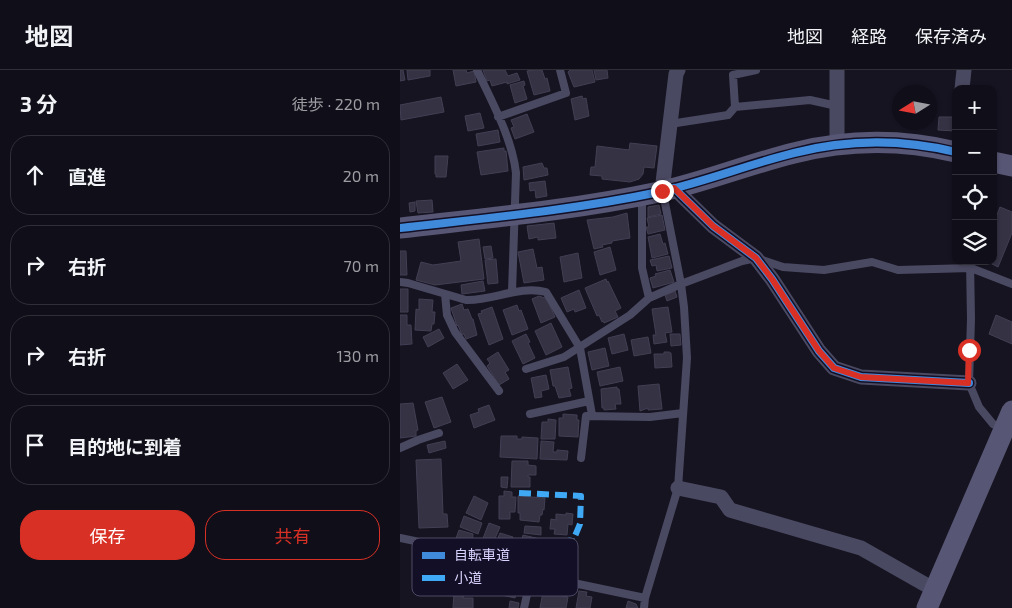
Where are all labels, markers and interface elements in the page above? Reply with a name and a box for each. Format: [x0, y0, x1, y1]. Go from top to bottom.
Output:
text: 地図 [25, 21, 73, 50]
text: 地図 [787, 25, 823, 47]
text: 経路 [851, 25, 887, 47]
text: 保存済み [915, 25, 987, 47]
north arrow [892, 85, 937, 130]
map controls [952, 85, 997, 265]
button: + [952, 85, 997, 130]
text: 3 分 [20, 91, 57, 116]
text: 徒歩 · 220 m [292, 94, 380, 113]
button: − [952, 130, 997, 175]
icon: ahead [21, 161, 49, 189]
text: 直進 [68, 165, 106, 188]
text: 20 m [343, 166, 379, 185]
button: locate [952, 175, 997, 220]
route end [651, 180, 674, 203]
button: layers [952, 220, 997, 265]
icon: right [21, 251, 49, 279]
text: 右折 [68, 255, 106, 278]
text: 70 m [344, 256, 379, 275]
route start [958, 339, 981, 362]
icon: right [21, 341, 49, 369]
text: 右折 [68, 345, 106, 368]
text: 130 m [337, 346, 379, 365]
icon: arrive [21, 431, 49, 459]
text: 目的地に到着 [68, 435, 182, 458]
button: 保存 [20, 510, 195, 560]
button: 共有 [205, 510, 380, 560]
legend [412, 538, 578, 596]
text: 自転車道 [454, 546, 510, 563]
text: 小道 [454, 569, 482, 586]

